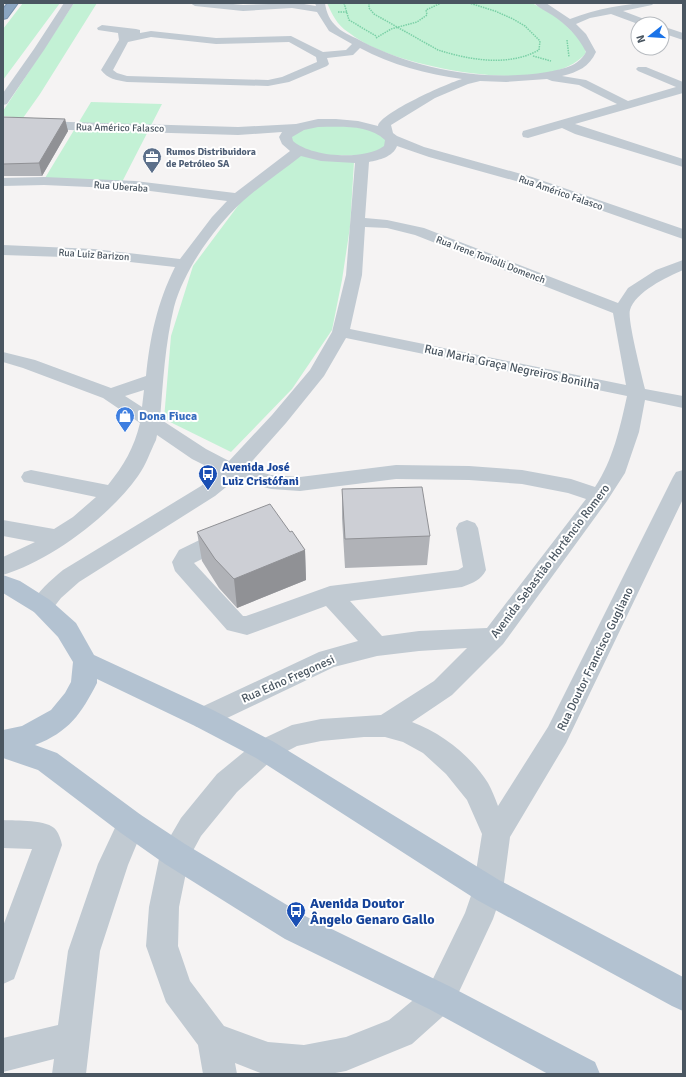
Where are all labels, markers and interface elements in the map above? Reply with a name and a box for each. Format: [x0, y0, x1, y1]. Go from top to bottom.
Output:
north arrow [630, 16, 670, 56]
text: N [634, 33, 648, 44]
street label: Rua Américo Falasco [76, 121, 164, 135]
office icon: Rumos Distribuidora de Petróleo SA [141, 146, 163, 174]
place label: Rumos Distribuidora de Petróleo SA [166, 146, 256, 170]
street label: Rua Américo Falasco [517, 173, 604, 213]
street label: Rua Uberaba [93, 179, 149, 195]
street label: Rua Irene Toniolli Domench [434, 234, 547, 286]
street label: Rua Luiz Barizon [58, 247, 130, 263]
street label: Rua Maria Graça Negreiros Bonilha [423, 342, 601, 393]
shop icon: Dona Fiuca [114, 405, 136, 433]
place label: Dona Fiuca [139, 409, 197, 424]
place label: Avenida José Luiz Cristófani [222, 460, 299, 489]
bus stop icon: Avenida José Luiz Cristófani [197, 463, 219, 491]
street label: Avenida Sebastião Hortêncio Romero [488, 481, 613, 641]
street label: Rua Doutor Francisco Gugliano [554, 585, 637, 734]
street label: Rua Edno Fregonesi [239, 652, 337, 707]
place label: Avenida Doutor Ângelo Genaro Gallo [310, 895, 435, 928]
bus stop icon: Avenida Doutor Ângelo Genaro Gallo [285, 900, 307, 928]

